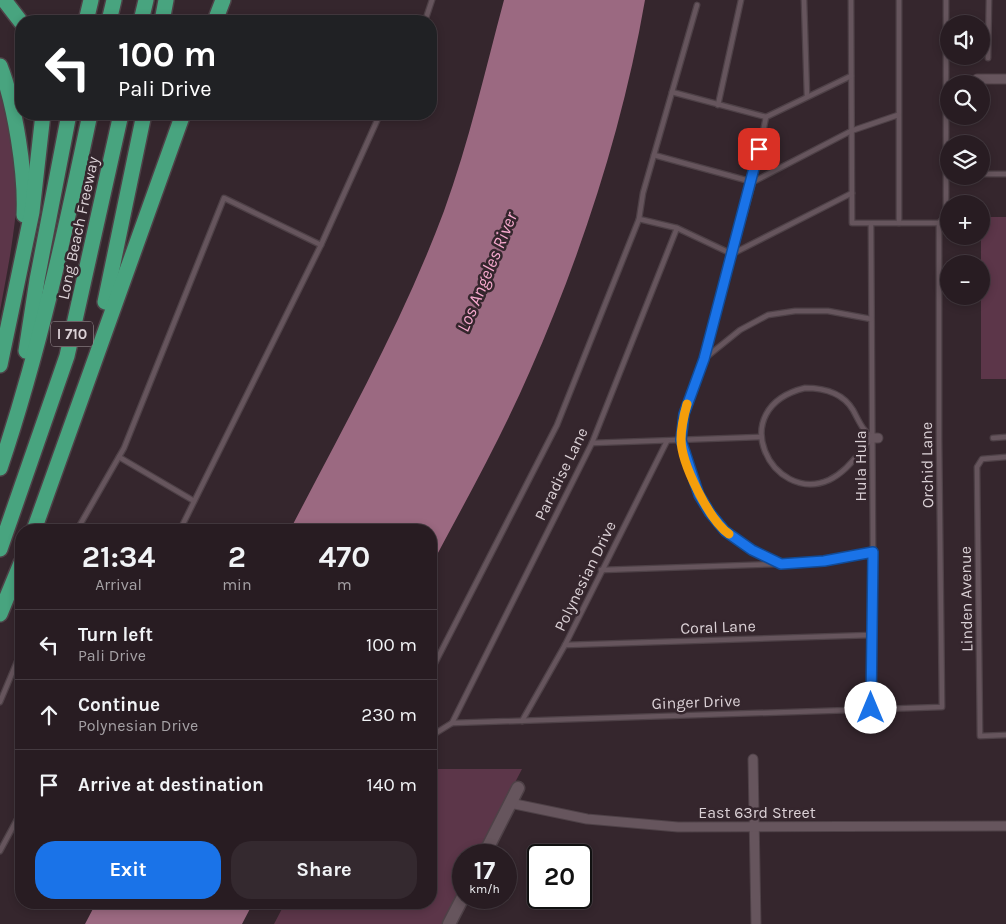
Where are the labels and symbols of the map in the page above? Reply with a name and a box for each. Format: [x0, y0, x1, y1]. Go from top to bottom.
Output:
pin [738, 128, 780, 170]
street label: Long Beach Freeway [54, 154, 103, 301]
water label: Los Angeles River [452, 208, 522, 335]
road number: I 710 [51, 322, 93, 346]
street label: Orchid Lane [917, 422, 937, 508]
street label: Paradise Lane [530, 424, 592, 524]
street label: Hula Hula [851, 430, 870, 502]
street label: Polynesian Drive [550, 518, 620, 634]
street label: Linden Avenue [956, 546, 976, 652]
street label: Coral Lane [680, 616, 756, 638]
position arrow [844, 681, 896, 733]
street label: Ginger Drive [651, 691, 741, 713]
street label: East 63rd Street [698, 803, 816, 822]
speed limit sign: 20 [527, 844, 592, 909]

